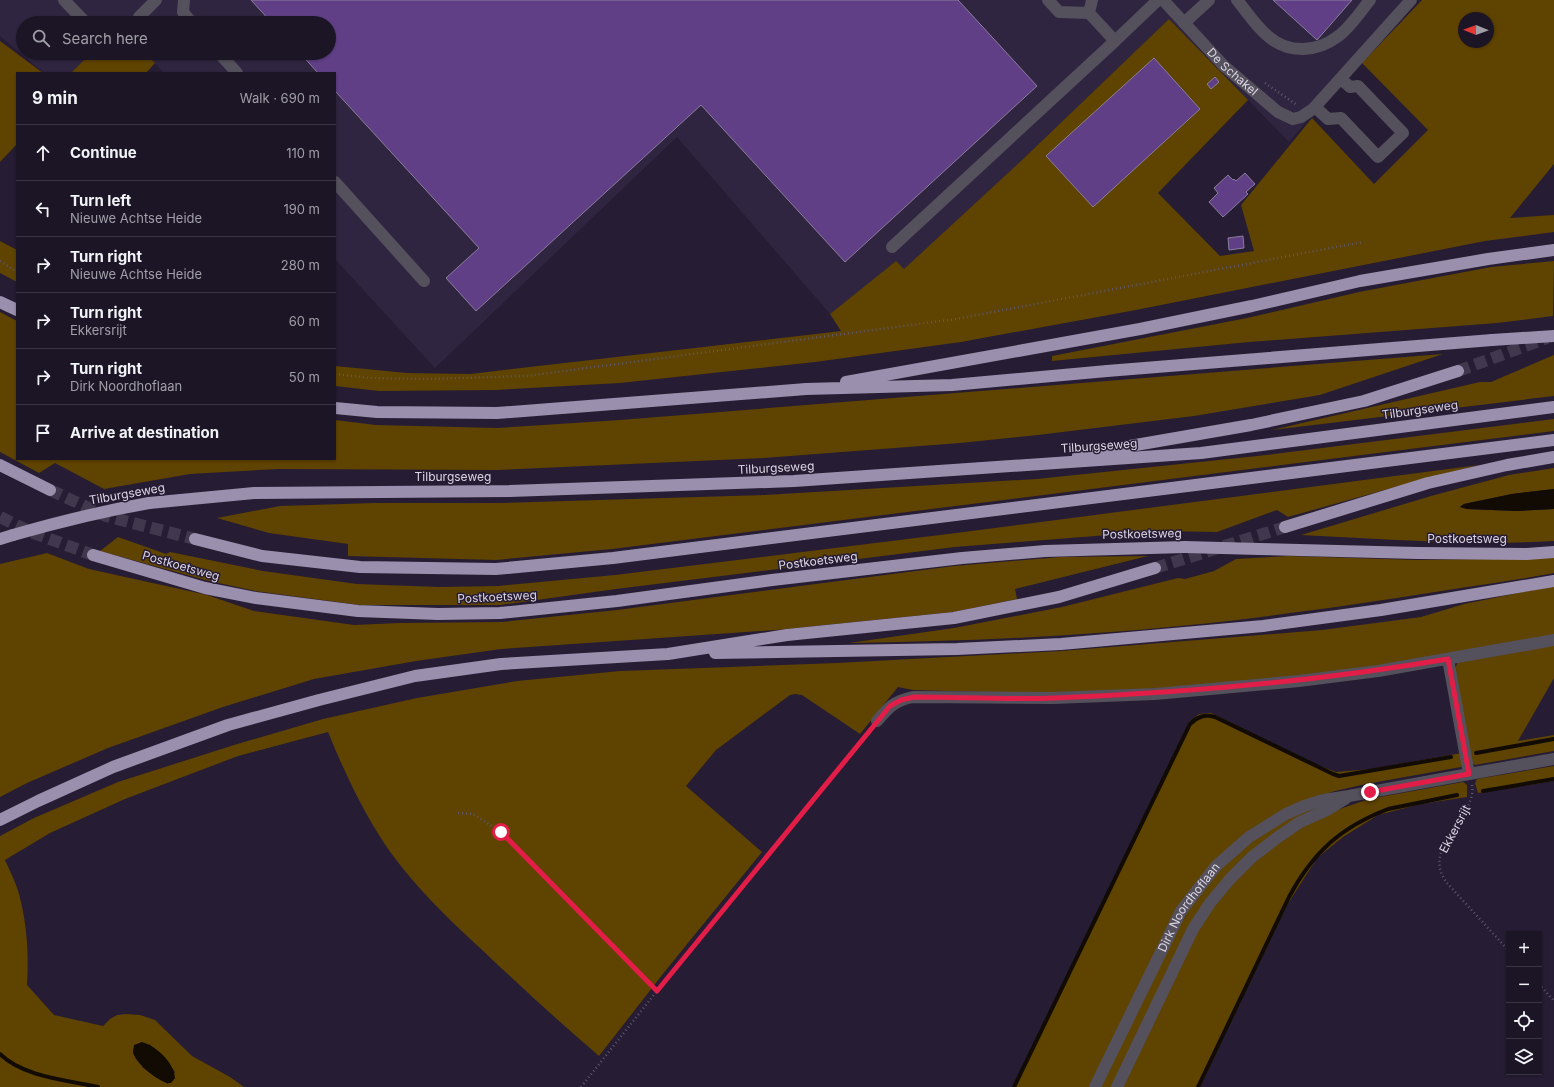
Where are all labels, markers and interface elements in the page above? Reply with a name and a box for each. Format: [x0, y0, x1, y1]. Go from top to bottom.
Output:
north arrow [1458, 12, 1494, 48]
search box [16, 16, 336, 60]
icon: search [30, 27, 52, 49]
text: Search here [62, 29, 148, 48]
street label: De Schakel [1204, 45, 1261, 99]
text: 9 min [32, 88, 78, 108]
text: Walk · 690 m [240, 90, 320, 106]
icon: ahead [32, 142, 54, 164]
text: Continue [70, 143, 137, 162]
text: 110 m [286, 145, 320, 161]
text: Turn left [70, 191, 131, 210]
icon: left [32, 198, 54, 220]
text: 190 m [283, 201, 320, 217]
text: Nieuwe Achtse Heide [70, 210, 202, 226]
text: Turn right [70, 247, 142, 266]
icon: right [32, 254, 54, 276]
text: 280 m [281, 257, 320, 273]
text: Nieuwe Achtse Heide [70, 266, 202, 282]
text: Turn right [70, 303, 142, 322]
icon: right [32, 310, 54, 332]
text: 60 m [289, 313, 320, 329]
text: Ekkersrijt [70, 322, 127, 338]
text: Turn right [70, 359, 142, 378]
icon: right [32, 366, 54, 388]
text: 50 m [289, 369, 320, 385]
text: Dirk Noordhoflaan [70, 378, 182, 394]
street label: Tilburgseweg [1381, 397, 1459, 422]
icon: arrive [32, 422, 54, 444]
text: Arrive at destination [70, 423, 219, 442]
street label: Tilburgseweg [1060, 435, 1138, 456]
street label: Tilburgseweg [737, 458, 815, 477]
street label: Tilburgseweg [415, 469, 491, 484]
street label: Tilburgseweg [88, 479, 166, 508]
street label: Postkoetsweg [1102, 525, 1182, 542]
street label: Postkoetsweg [1427, 531, 1507, 546]
street label: Postkoetsweg [141, 547, 221, 584]
street label: Postkoetsweg [777, 548, 858, 573]
street label: Postkoetsweg [457, 587, 537, 606]
route end [1361, 783, 1379, 801]
street label: Ekkersrijt [1436, 802, 1474, 855]
route start [492, 823, 510, 841]
street label: Dirk Noordhoflaan [1154, 860, 1223, 954]
map controls [1506, 931, 1542, 1075]
button: + [1506, 931, 1542, 967]
button: − [1506, 967, 1542, 1003]
button: locate [1506, 1003, 1542, 1039]
button: layers [1506, 1039, 1542, 1075]

